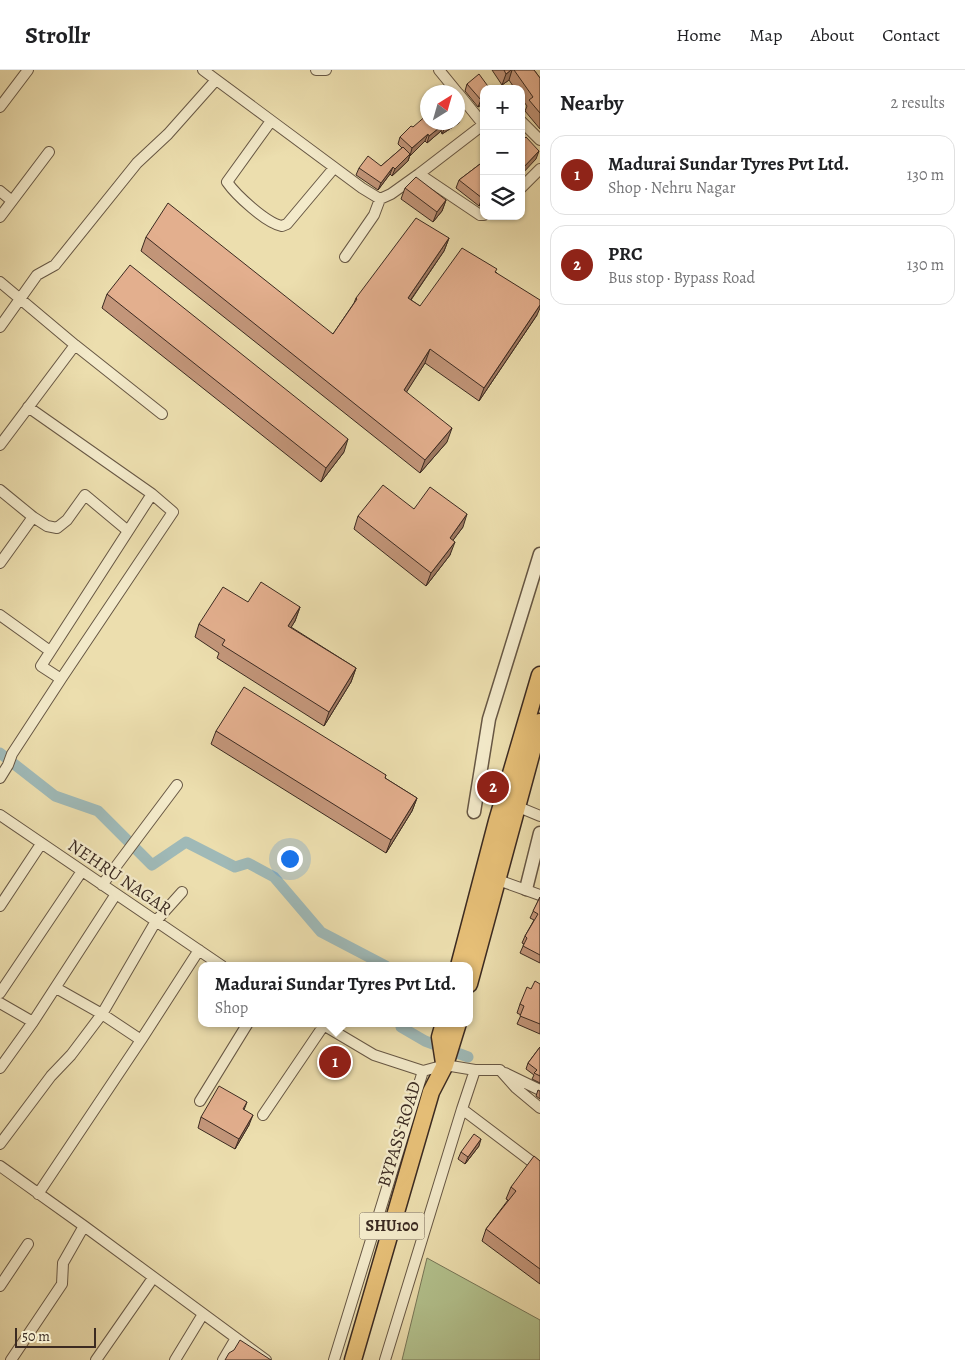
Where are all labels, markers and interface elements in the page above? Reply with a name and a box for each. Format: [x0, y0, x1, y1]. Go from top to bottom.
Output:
text: Strollr [25, 19, 90, 51]
text: Home [676, 23, 721, 47]
text: Map [749, 23, 782, 47]
text: About [810, 23, 854, 47]
text: Contact [882, 23, 940, 47]
north arrow [420, 85, 465, 130]
map controls [480, 85, 525, 220]
button: + [480, 85, 525, 130]
text: Nearby [560, 89, 623, 117]
text: 2 results [890, 92, 945, 114]
button: − [480, 130, 525, 175]
text: Madurai Sundar Tyres Pvt Ltd. [608, 151, 849, 177]
text: 1 [574, 164, 580, 186]
text: 130 m [907, 164, 944, 186]
button: layers [480, 175, 525, 220]
text: Shop · Nehru Nagar [608, 177, 736, 199]
text: PRC [608, 241, 643, 267]
text: 2 [573, 254, 581, 276]
text: 130 m [907, 254, 944, 276]
text: Bus stop · Bypass Road [608, 267, 755, 289]
pin: 2 [477, 768, 509, 806]
street label: NEHRU NAGAR [63, 833, 177, 921]
your location [277, 846, 303, 872]
popup [198, 962, 473, 1027]
text: Madurai Sundar Tyres Pvt Ltd. [215, 971, 456, 997]
text: Shop [215, 997, 248, 1019]
pin: 1 [319, 1043, 351, 1081]
street label: BYPASS ROAD [372, 1078, 426, 1190]
road number: SHU100 [360, 1212, 424, 1240]
scale bar [15, 1325, 96, 1348]
text: 50 m [22, 1327, 50, 1346]

